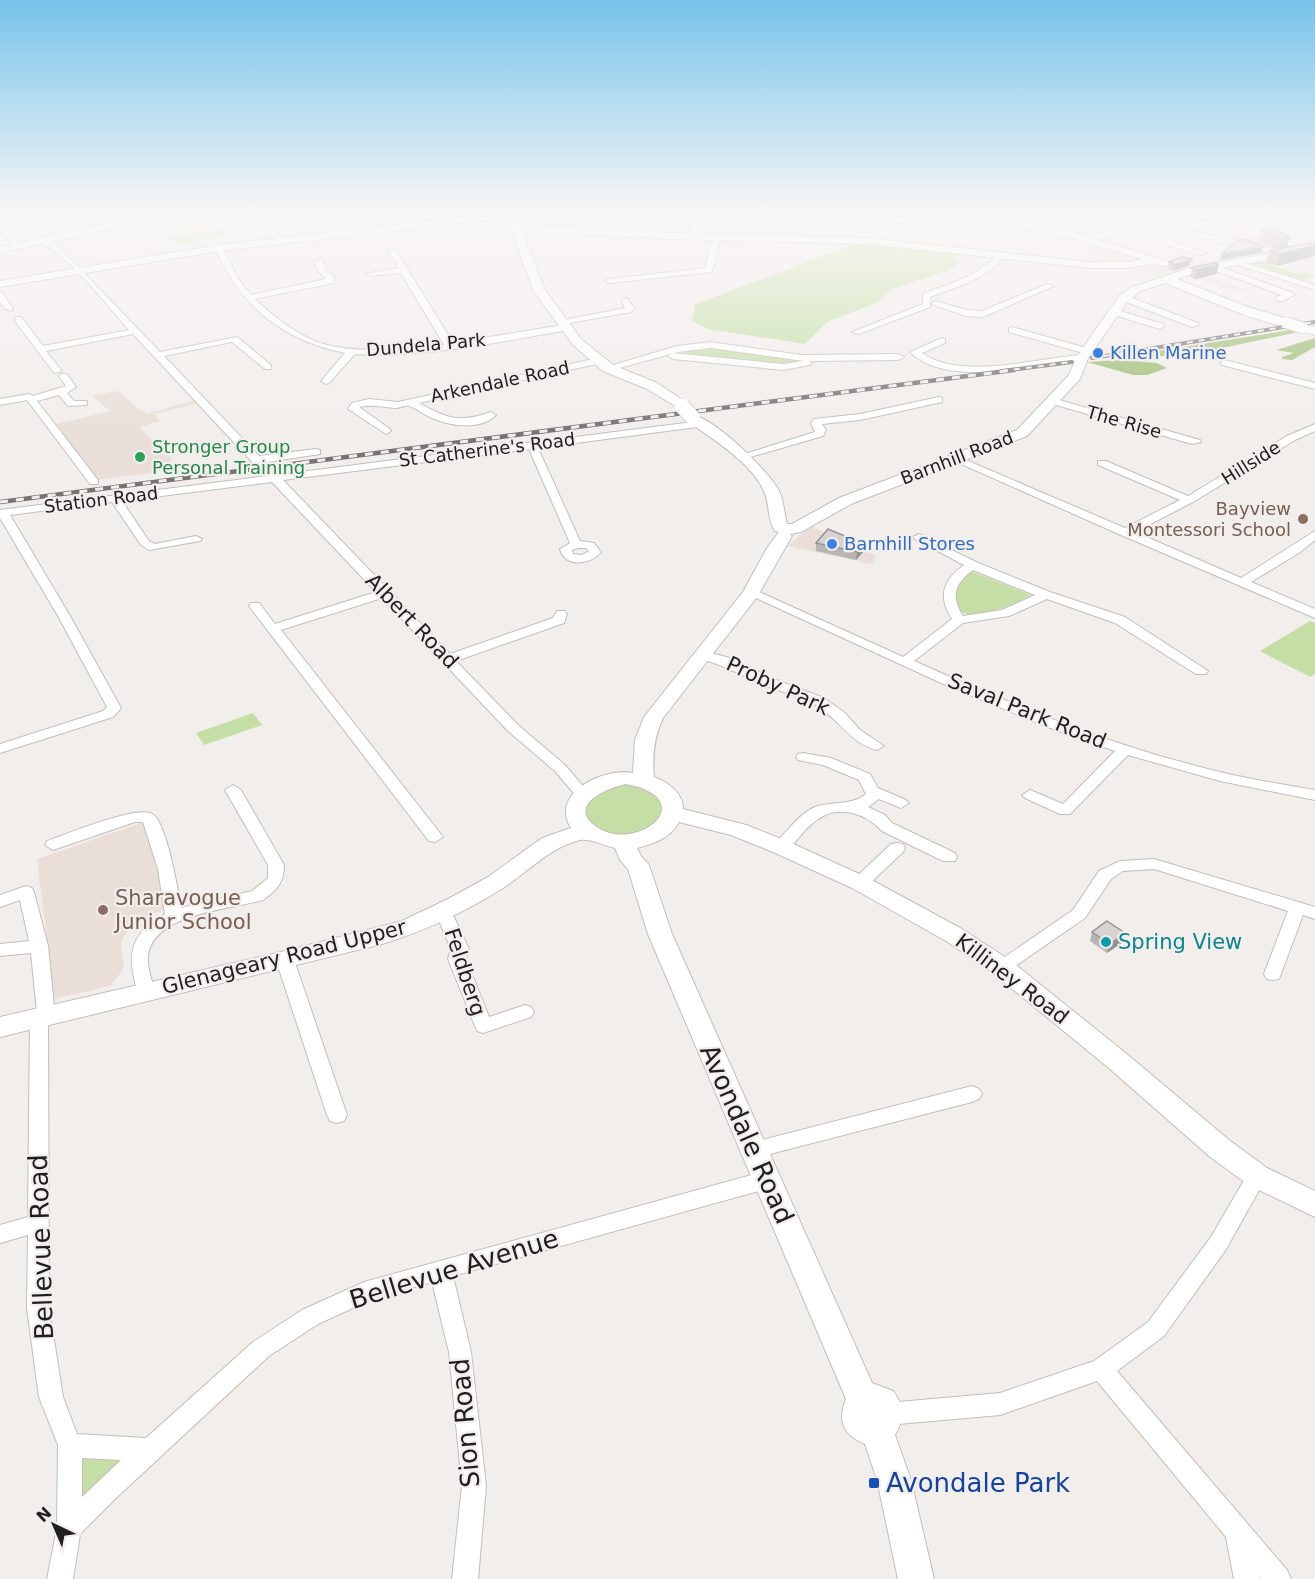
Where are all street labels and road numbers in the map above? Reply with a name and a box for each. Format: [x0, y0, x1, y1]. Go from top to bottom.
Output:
street label: Dundela Park [365, 329, 487, 360]
street label: Arkendale Road [429, 357, 571, 406]
street label: The Rise [1083, 401, 1164, 442]
street label: Barnhill Road [897, 426, 1016, 489]
street label: St Catherine's Road [398, 428, 576, 471]
street label: Hillside [1217, 436, 1284, 489]
street label: Station Road [43, 482, 159, 517]
street label: Albert Road [361, 569, 463, 673]
street label: Proby Park [723, 652, 834, 721]
street label: Saval Park Road [944, 668, 1110, 754]
street label: Glenageary Road Upper [159, 915, 409, 999]
street label: Feldberg [440, 925, 490, 1019]
street label: Killiney Road [951, 929, 1073, 1029]
street label: Avondale Road [694, 1040, 800, 1228]
street label: Bellevue Road [23, 1154, 59, 1340]
street label: Bellevue Avenue [346, 1223, 562, 1315]
street label: Sion Road [444, 1357, 486, 1489]

